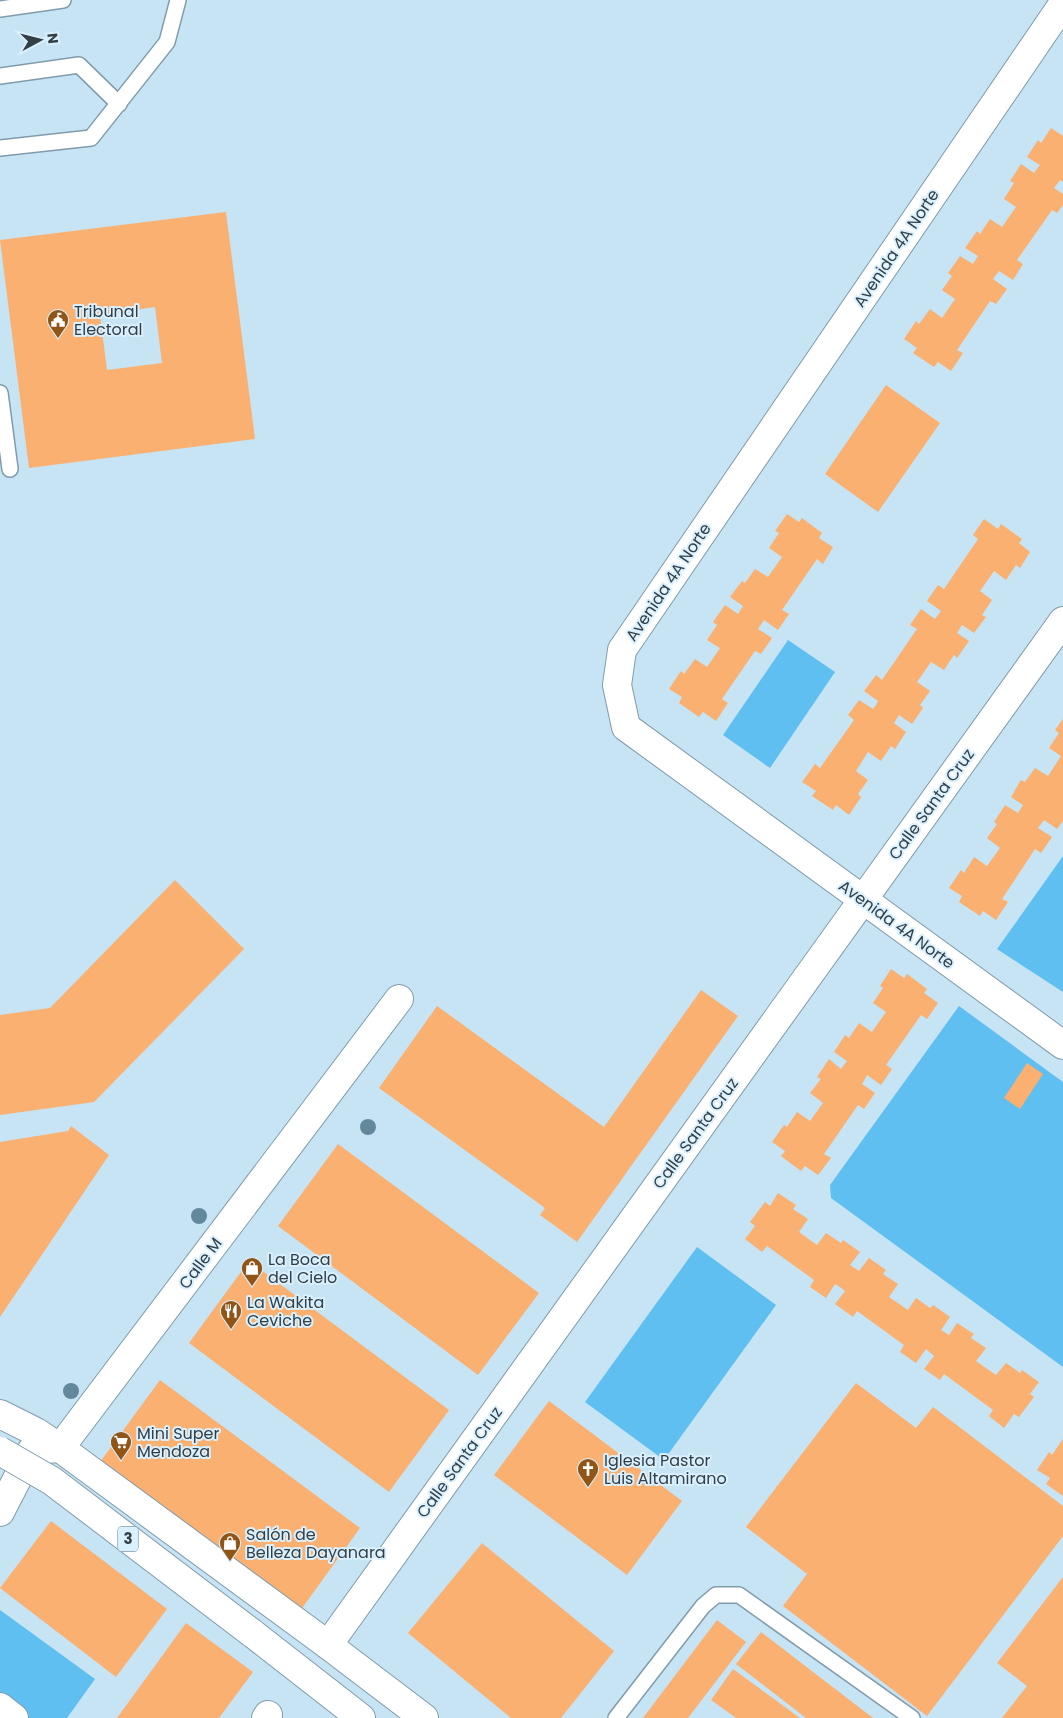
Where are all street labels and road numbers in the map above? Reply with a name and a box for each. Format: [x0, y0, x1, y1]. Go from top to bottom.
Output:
street label: Avenida 4A Norte [848, 185, 945, 312]
street label: Avenida 4A Norte [620, 519, 717, 646]
street label: Calle Santa Cruz [883, 744, 980, 865]
street label: Avenida 4A Norte [834, 875, 959, 974]
street label: Calle Santa Cruz [647, 1073, 744, 1194]
street label: Calle M [173, 1233, 227, 1294]
street label: Calle Santa Cruz [411, 1402, 508, 1523]
road number: 3 [118, 1526, 138, 1552]

